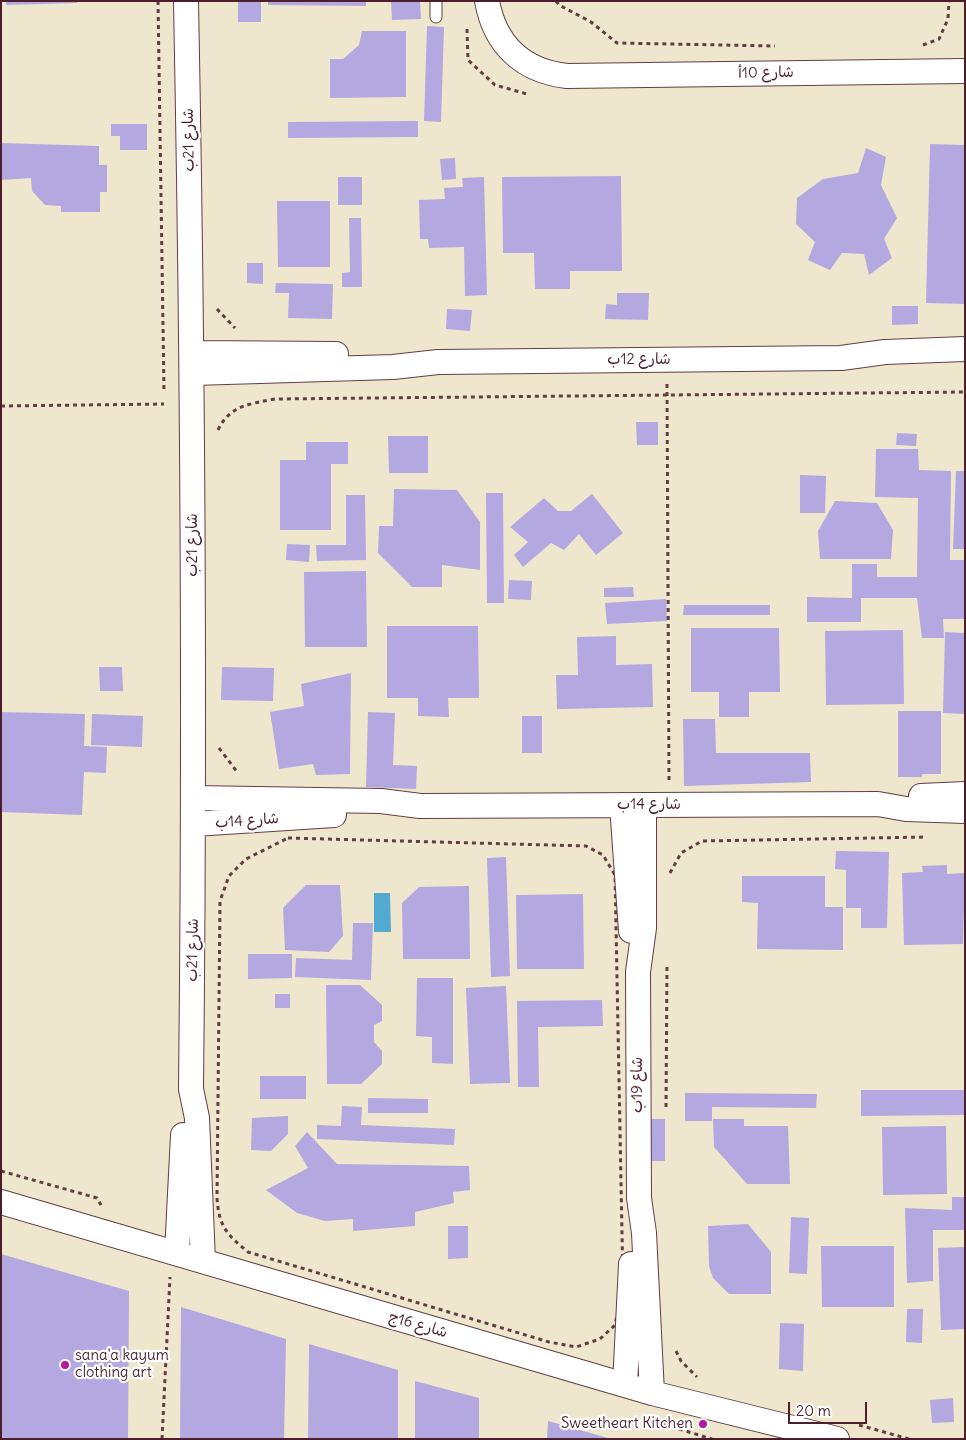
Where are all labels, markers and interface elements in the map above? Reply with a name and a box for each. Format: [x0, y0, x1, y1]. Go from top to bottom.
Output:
street label: شارع 10أ [738, 64, 794, 82]
street label: شارع 21ب [179, 108, 199, 172]
street label: شارع 12ب [607, 351, 671, 369]
street label: شارع 21ب [184, 513, 202, 577]
street label: شارع 14ب [617, 796, 681, 814]
street label: شارع 14ب [215, 810, 279, 832]
street label: شارع 21ب [183, 918, 203, 982]
street label: شاع 19ب [629, 1057, 647, 1113]
street label: شارع 16ج [387, 1308, 449, 1342]
place label: sana'a kayum clothing art [75, 1347, 169, 1382]
marker: sana'a kayum clothing art [59, 1359, 71, 1371]
scale bar [791, 1392, 870, 1424]
text: 20 m [796, 1401, 831, 1420]
place label: Sweetheart Kitchen [561, 1415, 693, 1433]
marker: Sweetheart Kitchen [697, 1418, 709, 1430]

